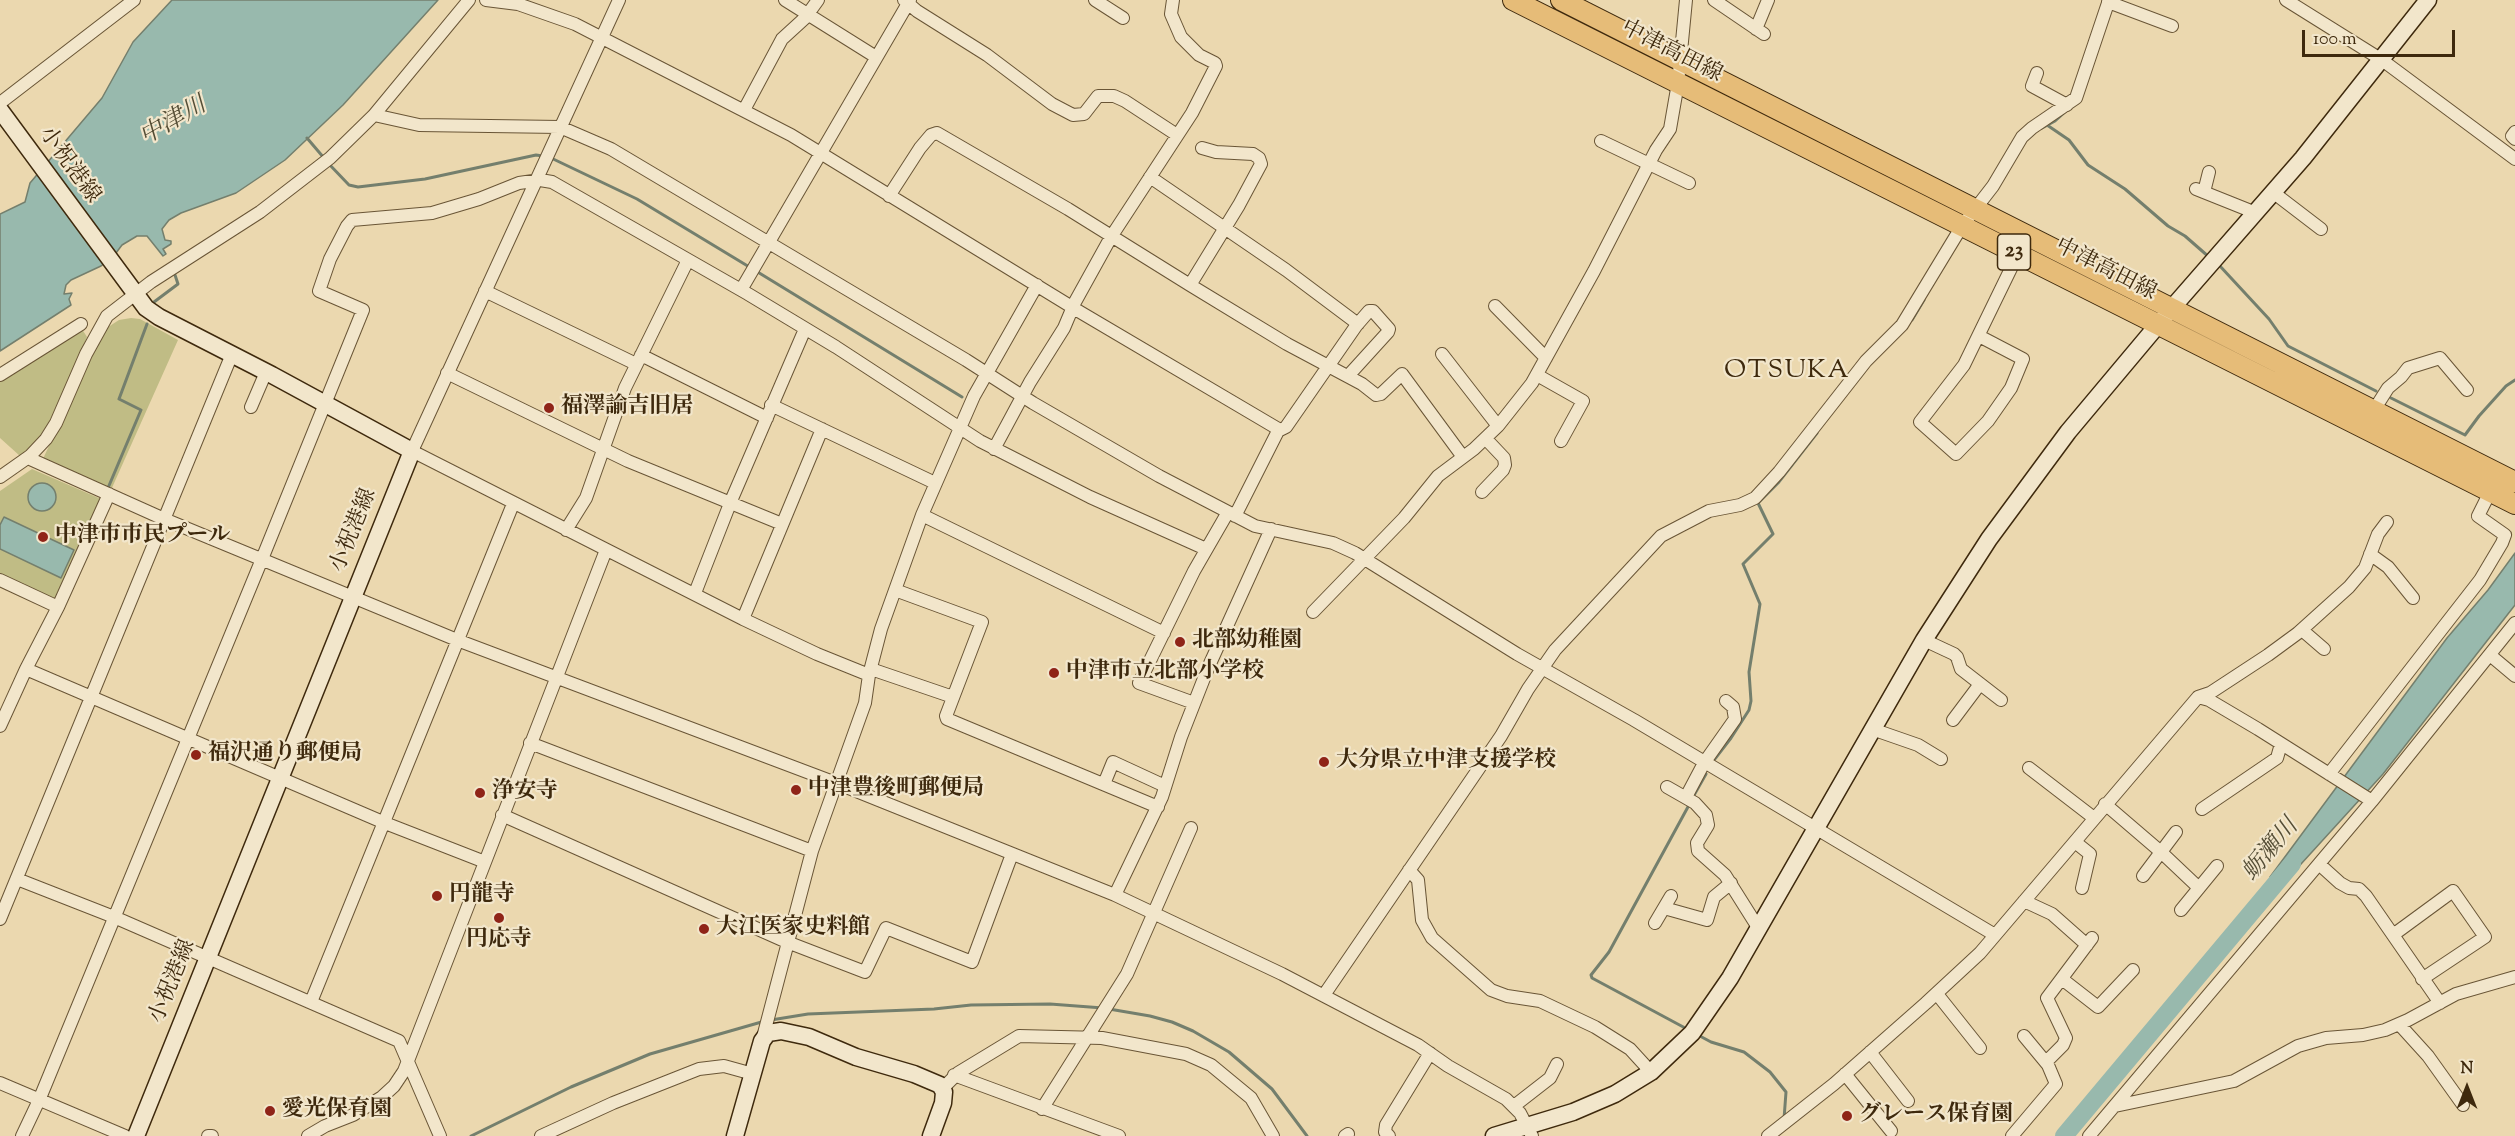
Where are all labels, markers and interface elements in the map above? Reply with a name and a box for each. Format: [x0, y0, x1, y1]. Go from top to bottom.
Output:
street label: 中津高田線 [1616, 16, 1726, 90]
scale bar [2305, 18, 2458, 56]
text: 100 m [2313, 27, 2357, 53]
water label: 中津川 [136, 93, 212, 153]
street label: 小祝港線 [31, 123, 105, 209]
road number: 23 [1998, 234, 2030, 270]
street label: 中津高田線 [2050, 234, 2160, 308]
district label: OTSUKA [1724, 357, 1850, 389]
place label: 福澤諭吉旧居 [561, 395, 693, 421]
marker: 福澤諭吉旧居 [542, 401, 556, 415]
street label: 小祝港線 [326, 485, 384, 577]
place label: 中津市市民プール [55, 524, 230, 550]
marker: 中津市市民プール [36, 530, 50, 544]
place label: 北部幼稚園 [1192, 629, 1302, 655]
marker: 北部幼稚園 [1173, 635, 1187, 649]
place label: 中津市立北部小学校 [1066, 660, 1264, 686]
marker: 中津市立北部小学校 [1047, 666, 1061, 680]
place label: 福沢通り郵便局 [208, 742, 362, 768]
marker: 福沢通り郵便局 [189, 748, 203, 762]
place label: 大分県立中津支援学校 [1336, 749, 1556, 775]
marker: 大分県立中津支援学校 [1317, 755, 1331, 769]
place label: 中津豊後町郵便局 [808, 777, 984, 803]
place label: 浄安寺 [492, 780, 558, 806]
marker: 中津豊後町郵便局 [789, 783, 803, 797]
marker: 浄安寺 [473, 786, 487, 800]
water label: 蛎瀬川 [2238, 814, 2306, 888]
place label: 円龍寺 [449, 883, 515, 909]
marker: 円龍寺 [430, 889, 444, 903]
marker: 円応寺 [492, 911, 506, 925]
place label: 大江医家史料館 [716, 916, 870, 942]
marker: 大江医家史料館 [697, 922, 711, 936]
place label: 円応寺 [466, 928, 532, 954]
street label: 小祝港線 [145, 936, 203, 1028]
north arrow [2437, 1058, 2497, 1118]
text: N [2461, 1058, 2473, 1081]
place label: 愛光保育園 [282, 1098, 392, 1124]
place label: グレース保育園 [1859, 1103, 2013, 1129]
marker: 愛光保育園 [263, 1104, 277, 1118]
marker: グレース保育園 [1840, 1109, 1854, 1123]

